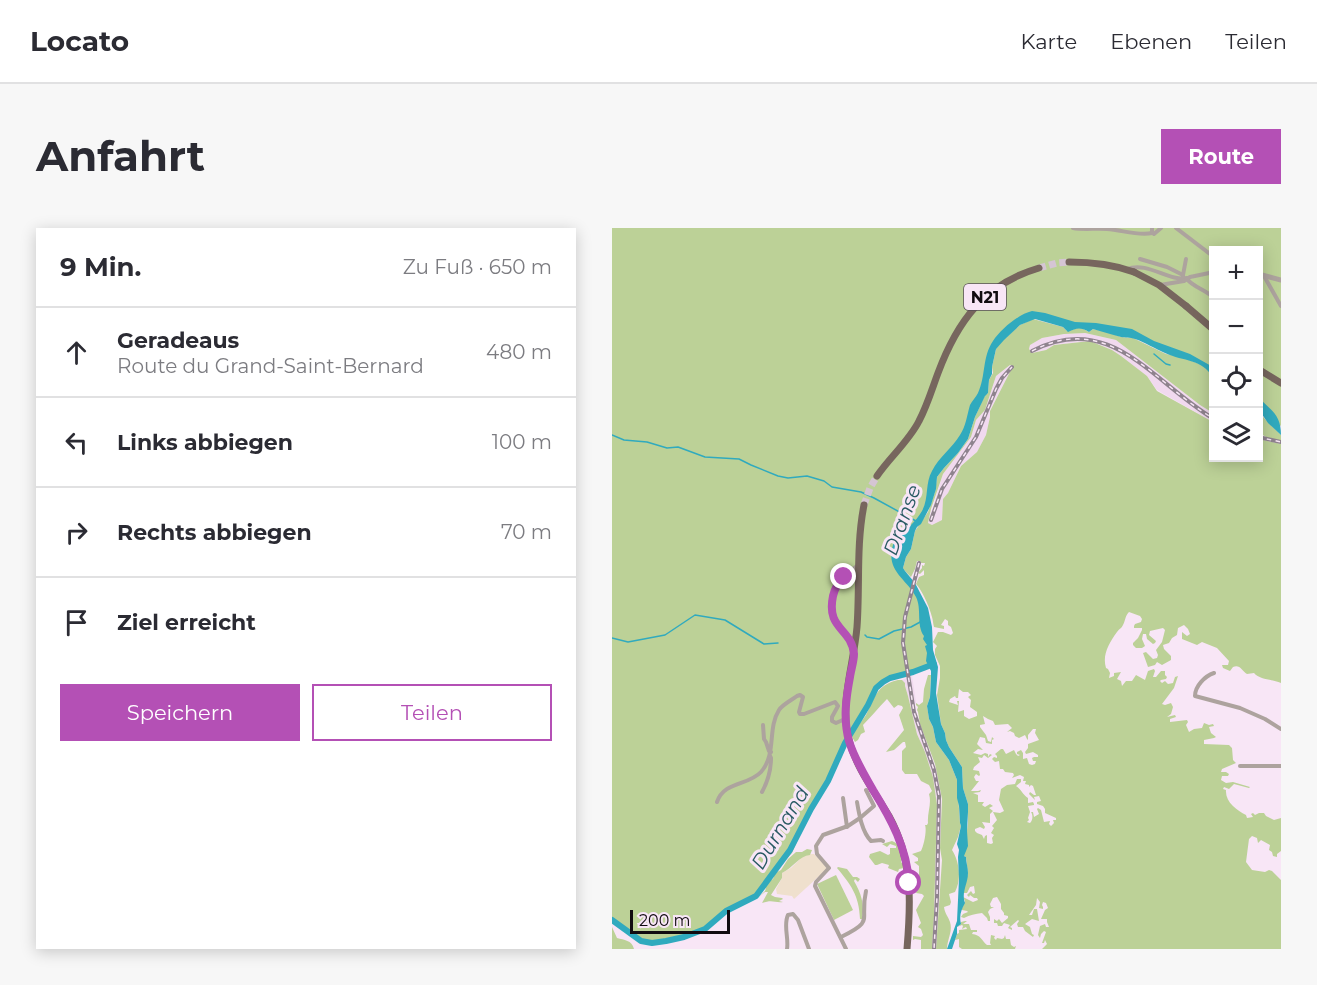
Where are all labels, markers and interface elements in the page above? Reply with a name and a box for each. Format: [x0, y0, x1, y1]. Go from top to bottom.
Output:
text: Locato [30, 24, 129, 58]
text: Karte [1021, 29, 1077, 54]
text: Ebenen [1110, 29, 1192, 54]
text: Teilen [1225, 29, 1287, 54]
button: Route [1161, 129, 1281, 184]
text: Anfahrt [36, 130, 205, 182]
map controls [1209, 246, 1263, 462]
button: + [1209, 246, 1263, 300]
text: 9 Min. [60, 251, 141, 283]
text: Zu Fuß · 650 m [403, 255, 552, 279]
road number: N21 [964, 284, 1006, 310]
button: − [1209, 300, 1263, 354]
text: Geradeaus [117, 327, 239, 354]
icon: ahead [60, 336, 93, 369]
text: 480 m [486, 340, 552, 364]
text: Route du Grand-Saint-Bernard [117, 354, 424, 378]
button: locate [1209, 354, 1263, 408]
button: layers [1209, 408, 1263, 462]
icon: left [60, 426, 93, 459]
text: Links abbiegen [117, 429, 293, 456]
text: 100 m [492, 430, 552, 454]
water label: Dranse [878, 481, 926, 559]
icon: right [60, 516, 93, 549]
text: Rechts abbiegen [117, 519, 312, 546]
text: 70 m [501, 520, 552, 544]
route end [830, 563, 856, 589]
icon: arrive [60, 606, 93, 639]
text: Ziel erreicht [117, 609, 256, 636]
button: Speichern [60, 684, 300, 741]
button: Teilen [312, 684, 552, 741]
water label: Durnand [746, 782, 814, 874]
route start [895, 869, 921, 895]
scale bar [630, 907, 730, 934]
text: 200 m [639, 911, 690, 930]

